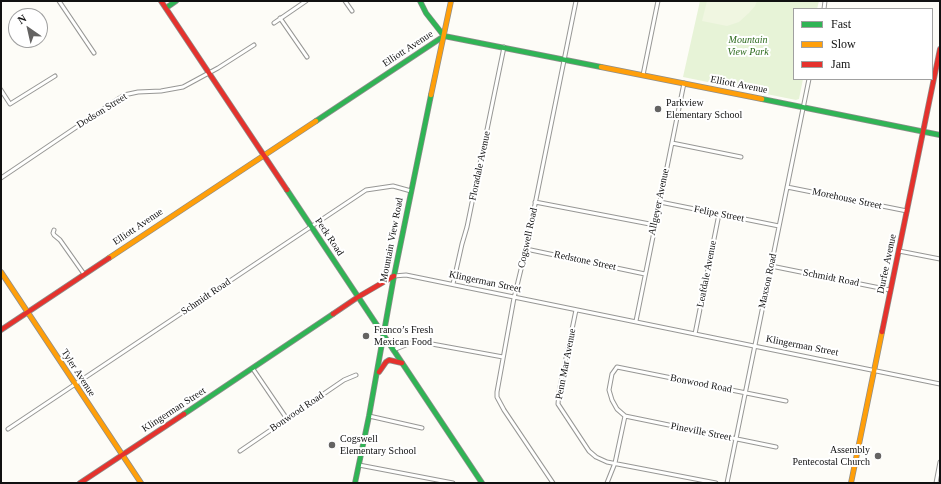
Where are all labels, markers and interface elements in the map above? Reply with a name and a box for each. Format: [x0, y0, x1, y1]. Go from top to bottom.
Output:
north arrow [8, 8, 48, 48]
legend [793, 8, 933, 80]
text: N [15, 12, 28, 26]
text: Fast [831, 17, 851, 31]
street label: Elliott Avenue [380, 28, 436, 70]
park label: Mountain View Park [727, 34, 769, 58]
text: Slow [831, 37, 856, 51]
text: Jam [831, 57, 850, 71]
street label: Elliott Avenue [709, 74, 769, 96]
street label: Dodson Street [75, 91, 129, 131]
place label: Parkview Elementary School [666, 97, 742, 120]
marker: Parkview Elementary School [653, 104, 663, 114]
street label: Floradale Avenue [467, 130, 493, 202]
street label: Allgeyer Avenue [646, 168, 672, 236]
street label: Morehouse Street [811, 186, 883, 212]
street label: Mountain View Road [378, 197, 406, 283]
street label: Felipe Street [693, 203, 745, 225]
street label: Elliott Avenue [111, 206, 165, 248]
street label: Cogswell Road [516, 207, 540, 269]
street label: Peck Road [312, 216, 346, 258]
street label: Durfee Avenue [875, 233, 899, 295]
street label: Leafdale Avenue [695, 240, 719, 308]
street label: Redstone Street [553, 249, 617, 273]
street label: Maxson Road [756, 252, 780, 310]
street label: Schmidt Road [802, 267, 860, 289]
street label: Klingerman Street [448, 268, 522, 296]
street label: Schmidt Road [179, 276, 233, 318]
place label: Franco’s Fresh Mexican Food [374, 324, 433, 348]
street label: Penn Mar Avenue [553, 328, 579, 400]
marker: Franco’s Fresh Mexican Food [361, 331, 371, 341]
street label: Klingerman Street [765, 333, 839, 359]
street label: Tyler Avenue [58, 347, 98, 399]
street label: Bonwood Road [669, 372, 733, 396]
street label: Klingerman Street [140, 385, 208, 435]
street label: Bonwood Road [268, 390, 326, 434]
street label: Pineville Street [670, 420, 732, 444]
place label: Cogswell Elementary School [340, 433, 416, 456]
marker: Cogswell Elementary School [327, 440, 337, 450]
place label: Assembly Pentecostal Church [793, 444, 870, 468]
marker: Assembly Pentecostal Church [873, 451, 883, 461]

